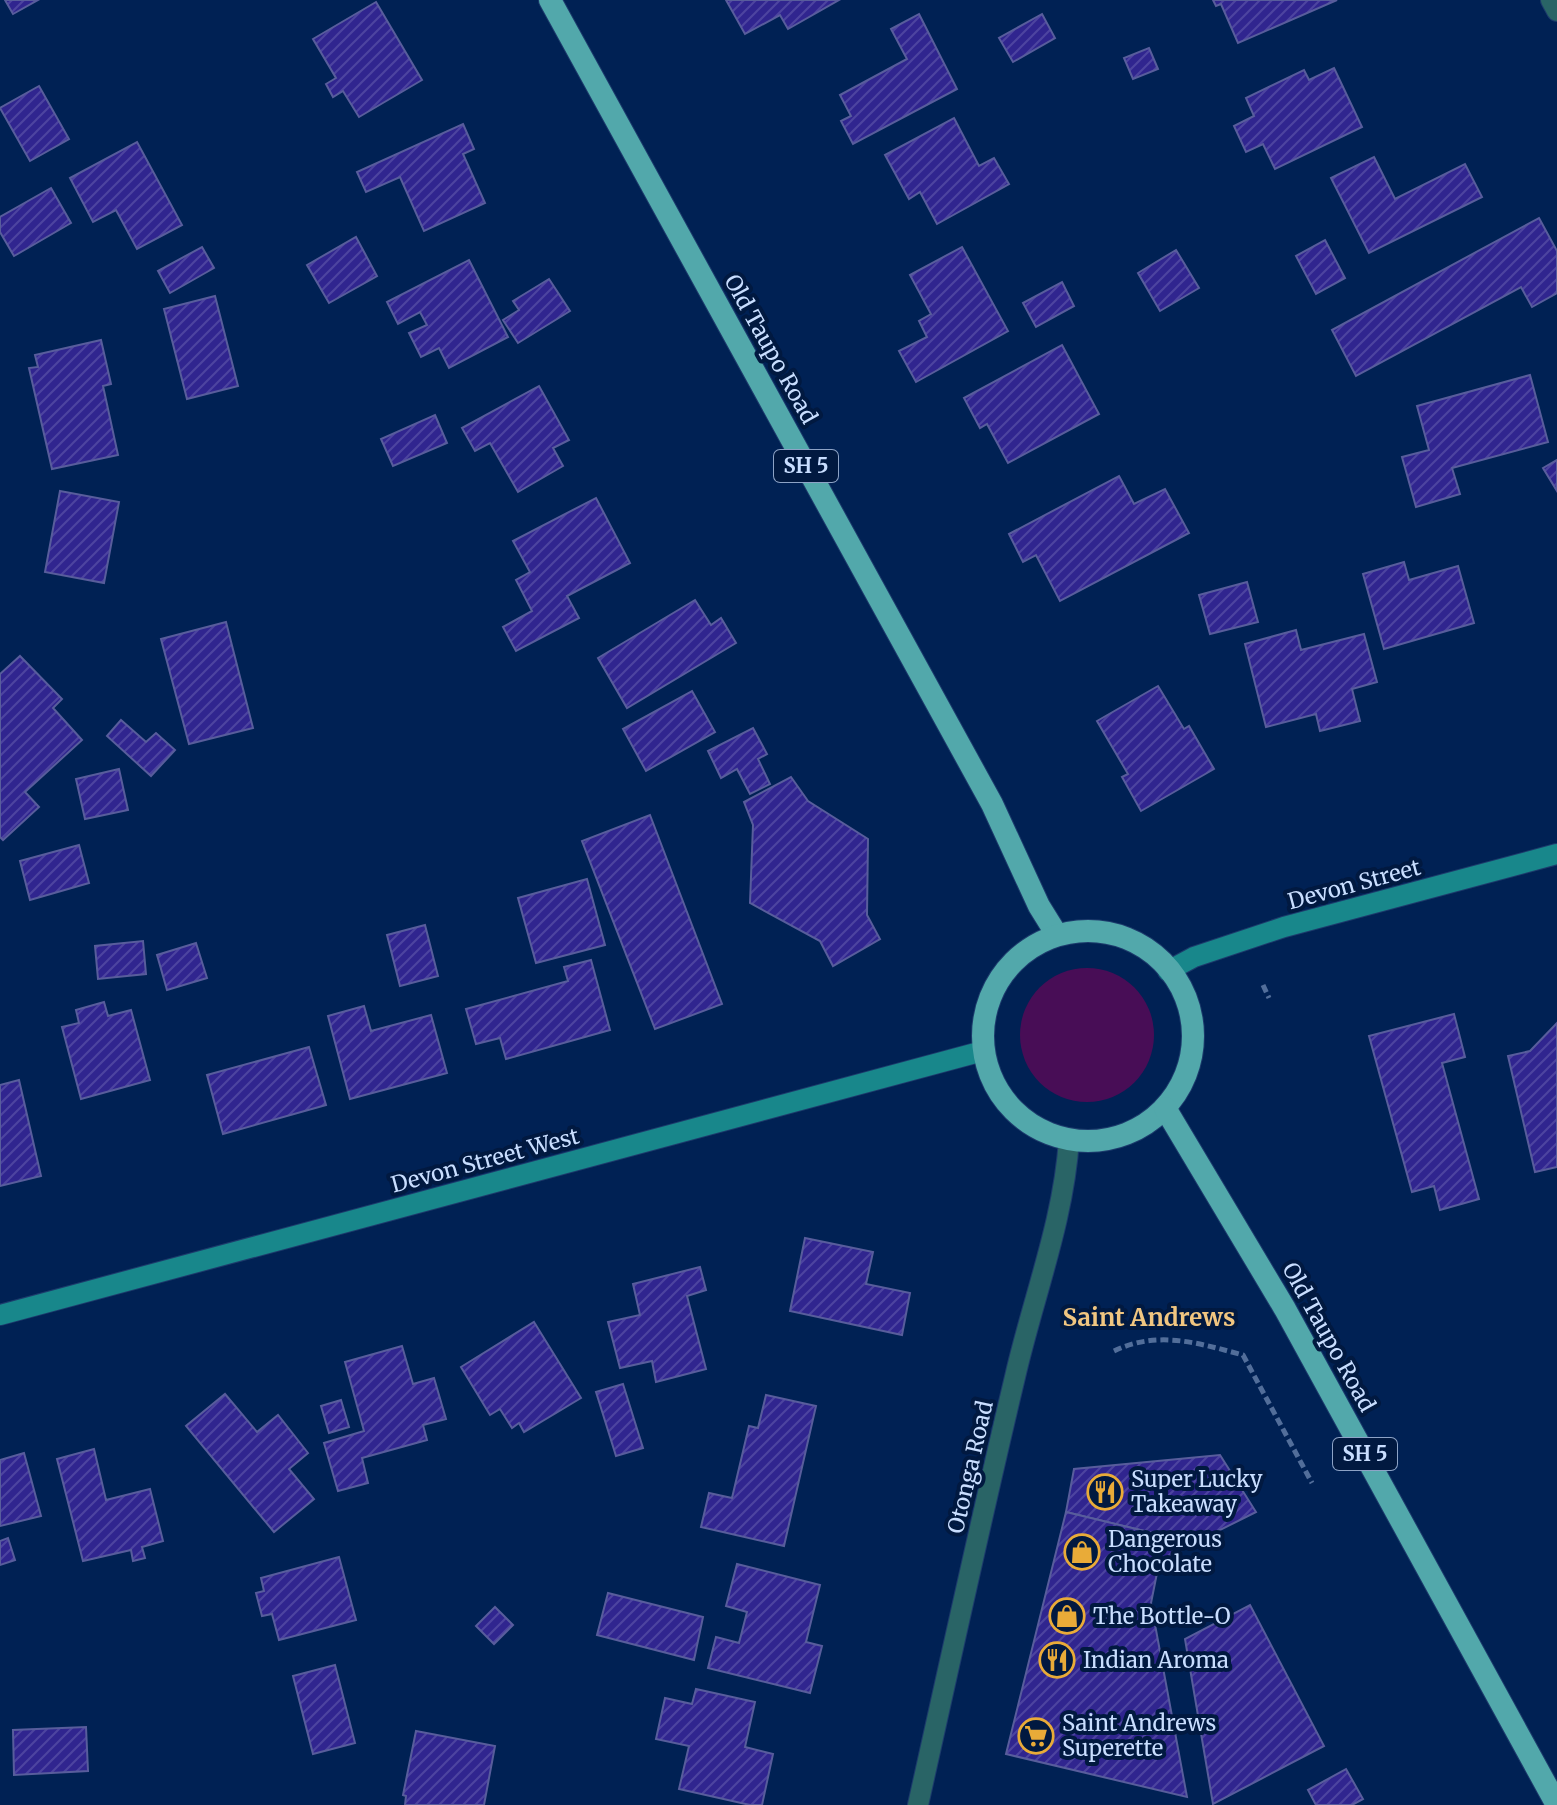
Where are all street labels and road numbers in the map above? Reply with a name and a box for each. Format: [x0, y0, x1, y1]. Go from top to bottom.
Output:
street label: Old Taupo Road [718, 269, 824, 429]
road number: SH 5 [774, 450, 838, 482]
street label: Devon Street [1284, 853, 1424, 915]
street label: Devon Street West [388, 1121, 583, 1199]
street label: Old Taupo Road [1276, 1257, 1382, 1417]
street label: Otonga Road [941, 1398, 999, 1536]
road number: SH 5 [1333, 1438, 1397, 1470]

